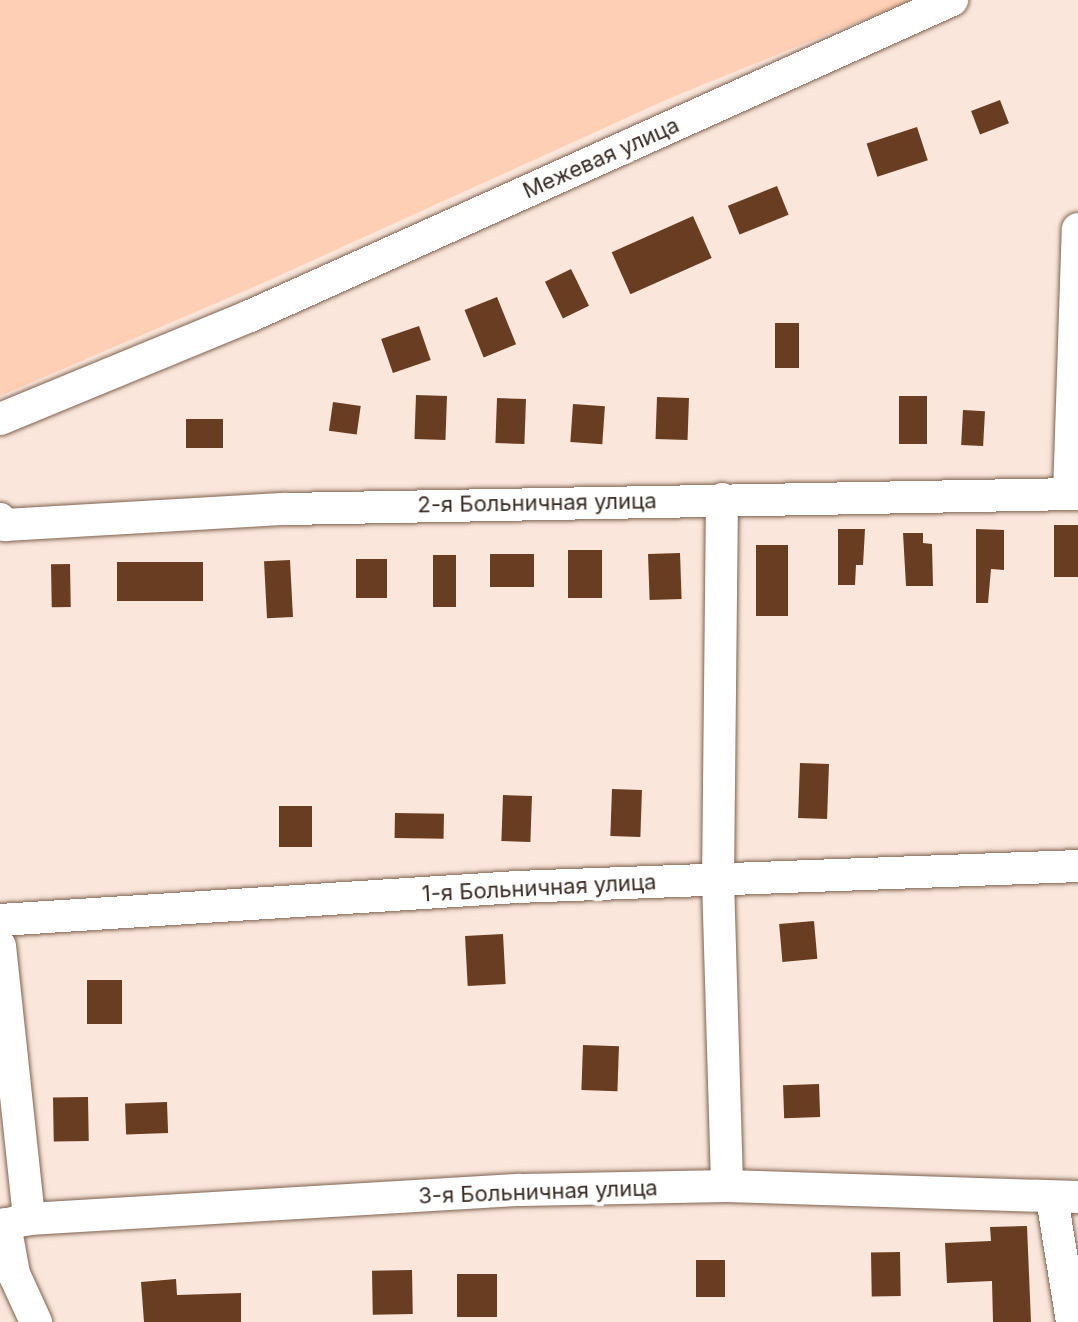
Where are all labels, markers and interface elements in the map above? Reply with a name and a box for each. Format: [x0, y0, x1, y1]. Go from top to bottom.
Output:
street label: Межевая улица [519, 112, 683, 204]
street label: 2-я Больничная улица [417, 488, 657, 518]
street label: 1-я Больничная улица [421, 869, 657, 907]
street label: 3-я Больничная улица [418, 1175, 658, 1209]

